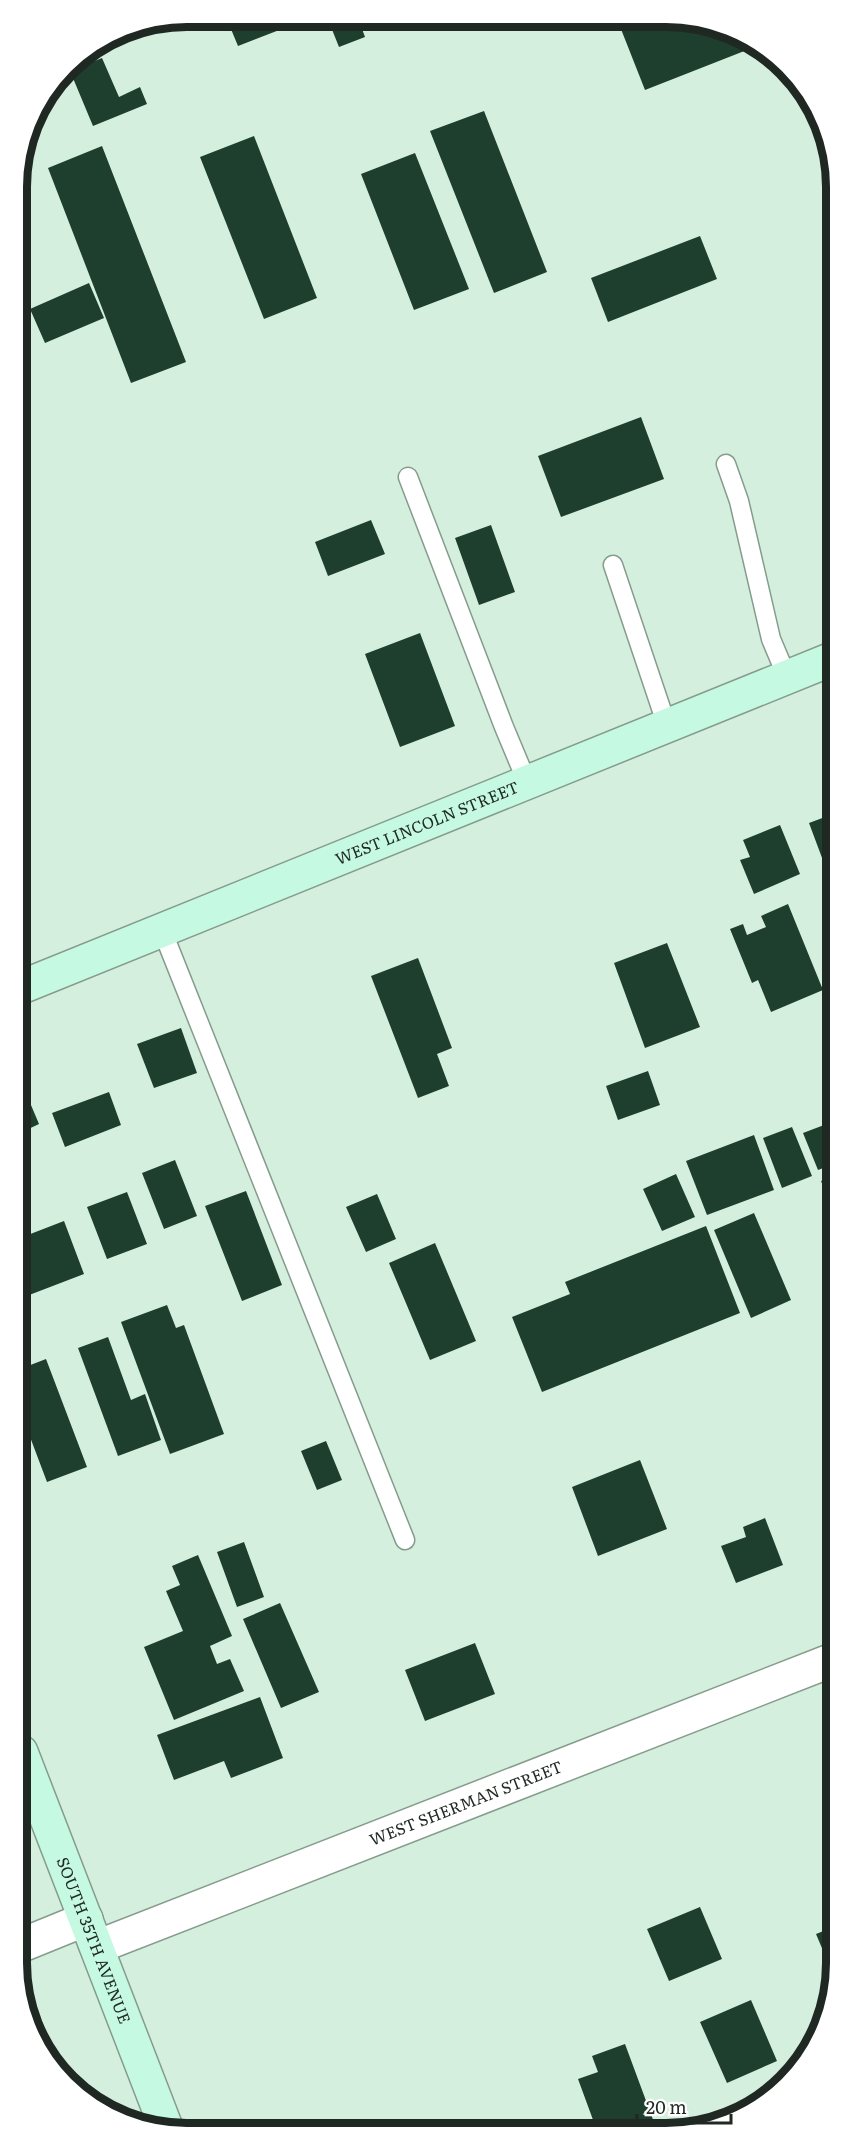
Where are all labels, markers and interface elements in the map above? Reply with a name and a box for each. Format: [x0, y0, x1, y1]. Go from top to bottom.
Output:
street label: WEST LINCOLN STREET [331, 774, 522, 870]
street label: WEST SHERMAN STREET [365, 1753, 566, 1851]
street label: SOUTH 35TH AVENUE [52, 1853, 138, 2027]
scale bar [637, 2087, 732, 2125]
text: 20 m [646, 2093, 687, 2120]

